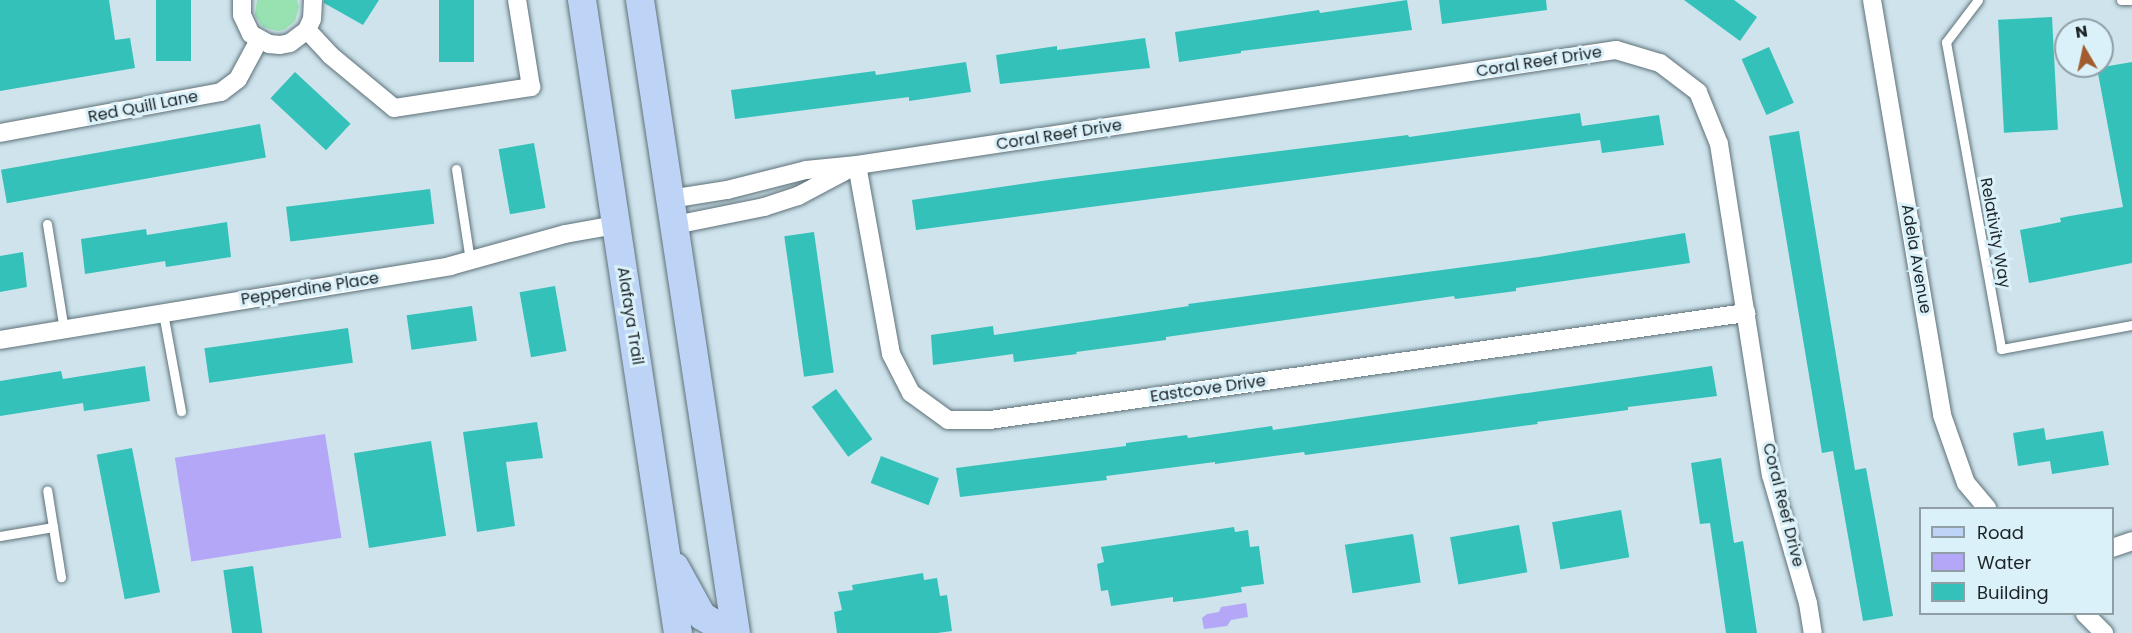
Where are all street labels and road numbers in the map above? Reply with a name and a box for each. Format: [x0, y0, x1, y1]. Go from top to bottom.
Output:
street label: Coral Reef Drive [1475, 43, 1603, 81]
street label: Red Quill Lane [86, 87, 200, 127]
street label: Coral Reef Drive [995, 116, 1123, 154]
street label: Relativity Way [1976, 176, 2014, 290]
street label: Adela Avenue [1897, 203, 1935, 315]
street label: Alafaya Trail [613, 266, 647, 366]
street label: Pepperdine Place [240, 269, 380, 309]
street label: Eastcove Drive [1149, 371, 1267, 407]
street label: Coral Reef Drive [1758, 441, 1808, 569]

